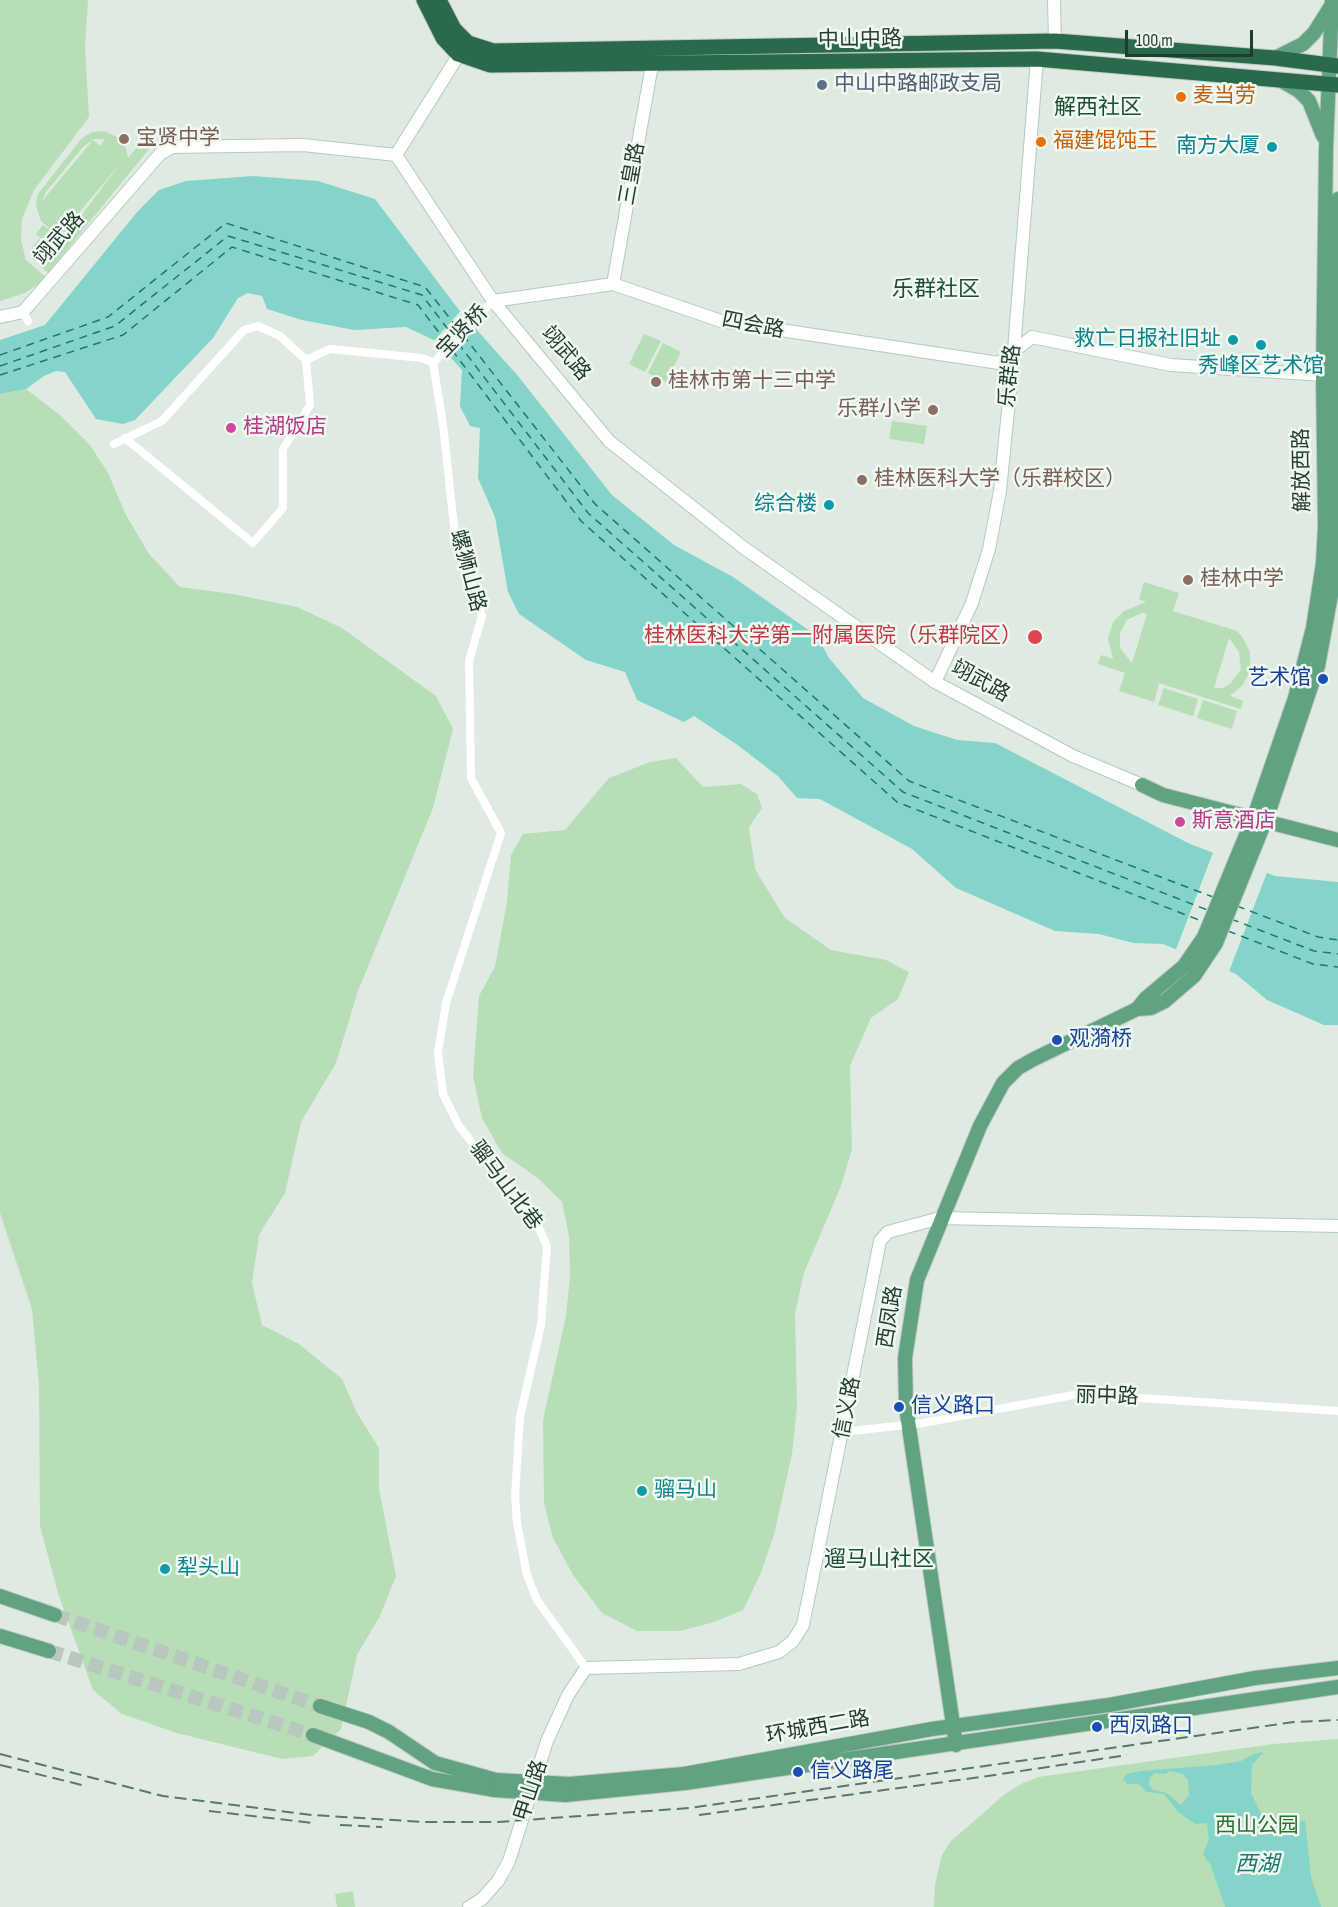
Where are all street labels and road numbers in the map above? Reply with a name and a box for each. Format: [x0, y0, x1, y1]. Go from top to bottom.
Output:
street label: 中山中路 [818, 27, 902, 53]
street label: 三皇路 [615, 141, 651, 207]
street label: 翊武路 [30, 207, 90, 271]
street label: 宝贤桥 [432, 301, 494, 363]
street label: 四会路 [720, 308, 786, 344]
street label: 翊武路 [535, 322, 595, 386]
street label: 乐群路 [995, 343, 1027, 409]
street label: 解放西路 [1290, 428, 1316, 512]
street label: 螺狮山路 [444, 527, 490, 615]
street label: 翊武路 [946, 656, 1014, 708]
street label: 骝马山北巷 [463, 1136, 547, 1236]
street label: 西凤路 [874, 1284, 908, 1350]
street label: 信义路 [830, 1375, 866, 1441]
street label: 丽中路 [1075, 1383, 1139, 1411]
street label: 环城西二路 [764, 1706, 872, 1750]
street label: 甲山路 [510, 1757, 554, 1825]

